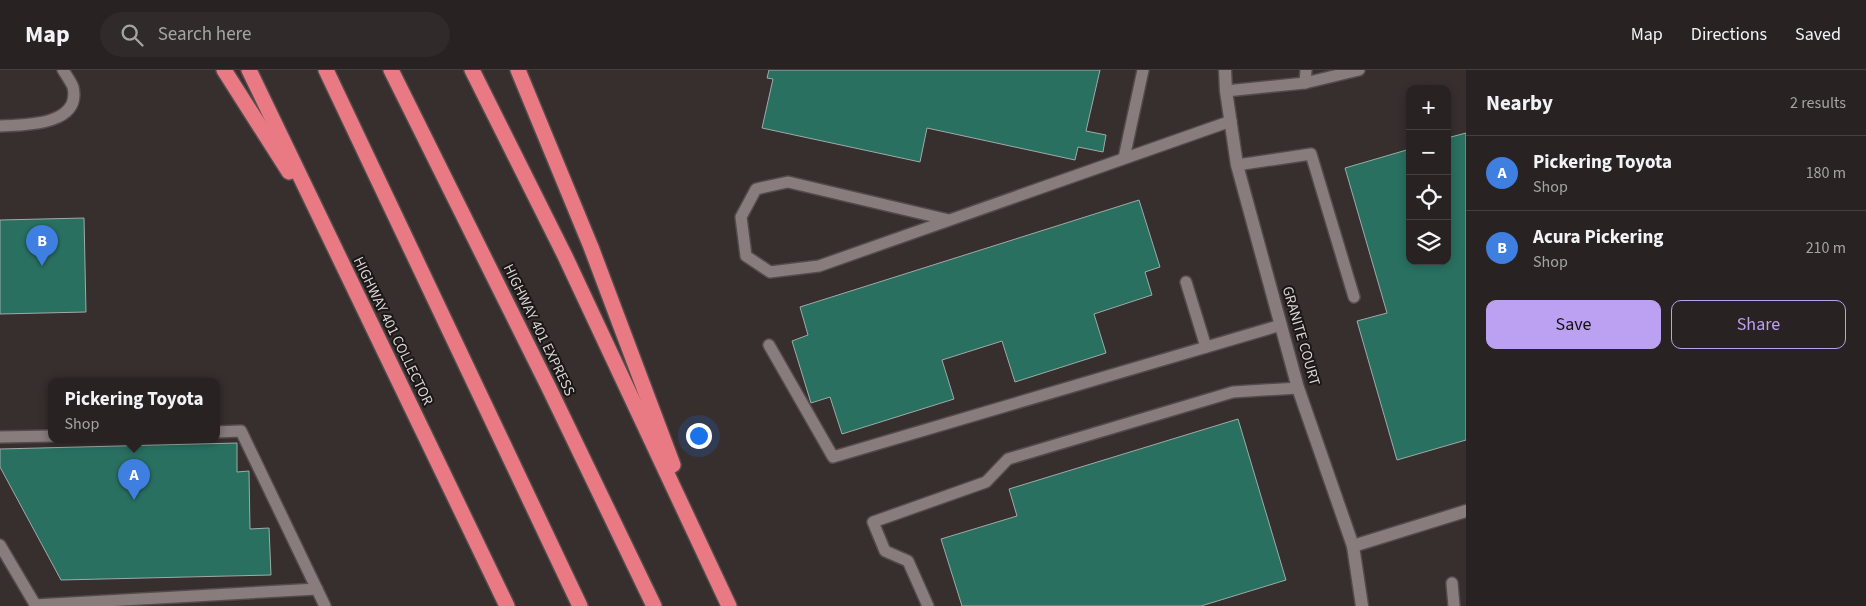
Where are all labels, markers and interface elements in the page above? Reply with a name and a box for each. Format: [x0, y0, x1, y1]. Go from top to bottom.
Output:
search box [100, 12, 450, 57]
text: Map [25, 17, 70, 52]
icon: search [118, 21, 146, 49]
text: Search here [158, 21, 251, 48]
text: Map [1631, 22, 1663, 47]
text: Directions [1691, 22, 1767, 47]
text: Saved [1795, 22, 1841, 47]
map controls [1406, 85, 1451, 265]
button: + [1406, 85, 1451, 130]
text: Nearby [1486, 88, 1553, 118]
text: 2 results [1790, 92, 1846, 114]
button: − [1406, 130, 1451, 175]
text: Pickering Toyota [1533, 149, 1672, 176]
text: A [1497, 162, 1507, 184]
text: 180 m [1806, 162, 1846, 184]
button: locate [1406, 175, 1451, 220]
text: Shop [1533, 176, 1568, 198]
button: layers [1406, 220, 1451, 265]
text: Acura Pickering [1533, 224, 1663, 251]
pin: B [26, 225, 58, 266]
text: B [1497, 237, 1507, 259]
text: 210 m [1806, 237, 1846, 259]
text: Shop [1533, 251, 1568, 273]
street label: HIGHWAY 401 COLLECTOR [348, 253, 438, 409]
street label: HIGHWAY 401 EXPRESS [498, 261, 580, 399]
street label: GRANITE COURT [1277, 284, 1325, 388]
button: Save [1486, 300, 1661, 349]
button: Share [1671, 300, 1846, 349]
popup [48, 378, 220, 443]
text: Pickering Toyota [65, 386, 204, 413]
text: Shop [65, 413, 99, 435]
your location [686, 423, 712, 449]
pin: A [118, 459, 150, 500]

